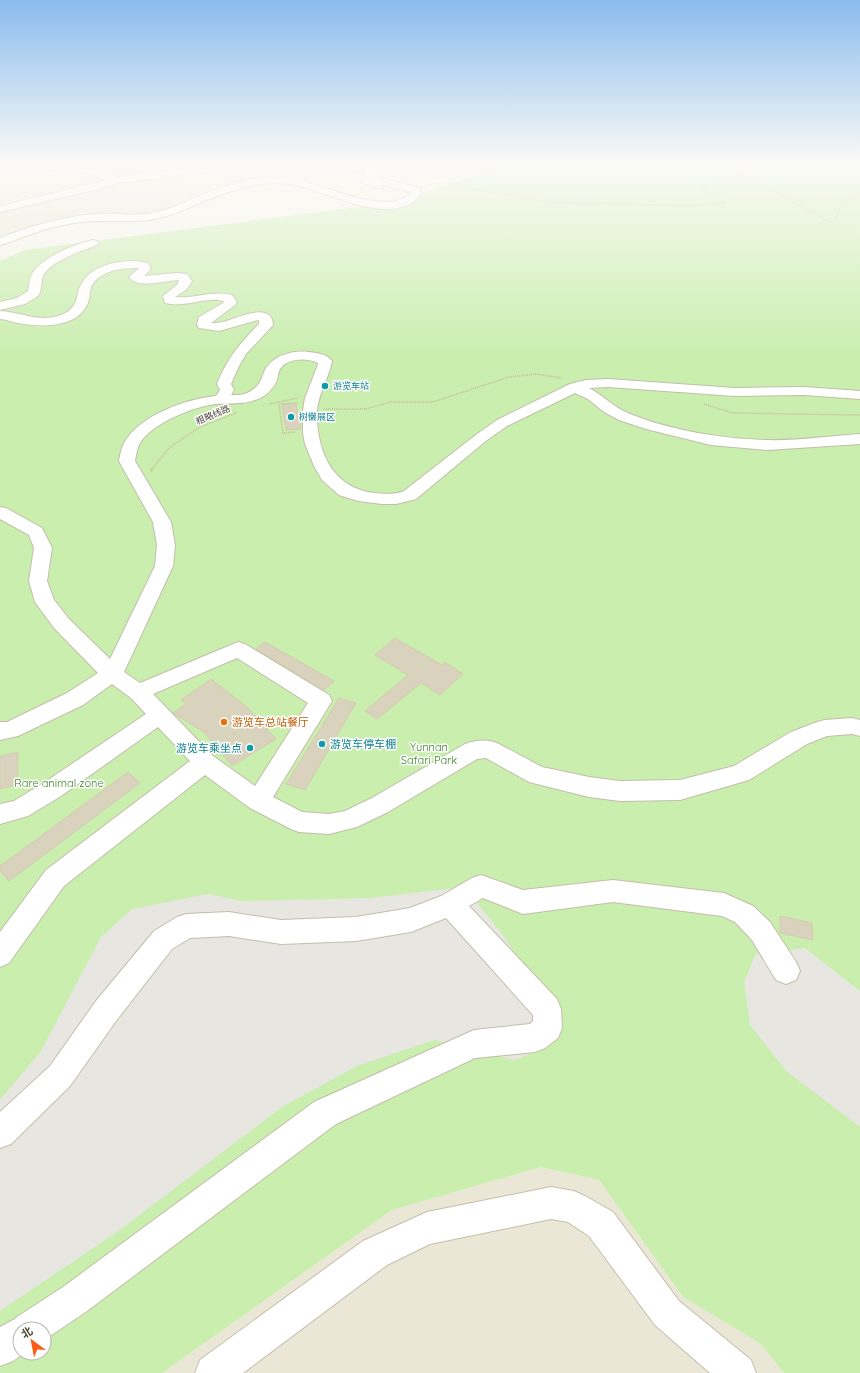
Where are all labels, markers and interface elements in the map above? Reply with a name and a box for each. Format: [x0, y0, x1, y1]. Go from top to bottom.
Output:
place label: 游览车站 [333, 380, 369, 391]
marker: 游览车站 [320, 381, 330, 391]
street label: 粗略线路 [194, 402, 232, 427]
place label: 树懒展区 [299, 411, 335, 422]
marker: 树懒展区 [286, 412, 296, 422]
place label: 游览车总站餐厅 [232, 715, 309, 729]
marker: 游览车总站餐厅 [219, 717, 229, 727]
place label: 游览车停车棚 [330, 737, 396, 751]
marker: 游览车停车棚 [317, 739, 327, 749]
park label: Yunnan Safari Park [401, 740, 457, 767]
place label: 游览车乘坐点 [176, 741, 242, 755]
marker: 游览车乘坐点 [245, 743, 255, 753]
park label: Rare animal zone [14, 776, 104, 790]
north arrow [12, 1321, 52, 1361]
text: 北 [18, 1324, 35, 1341]

